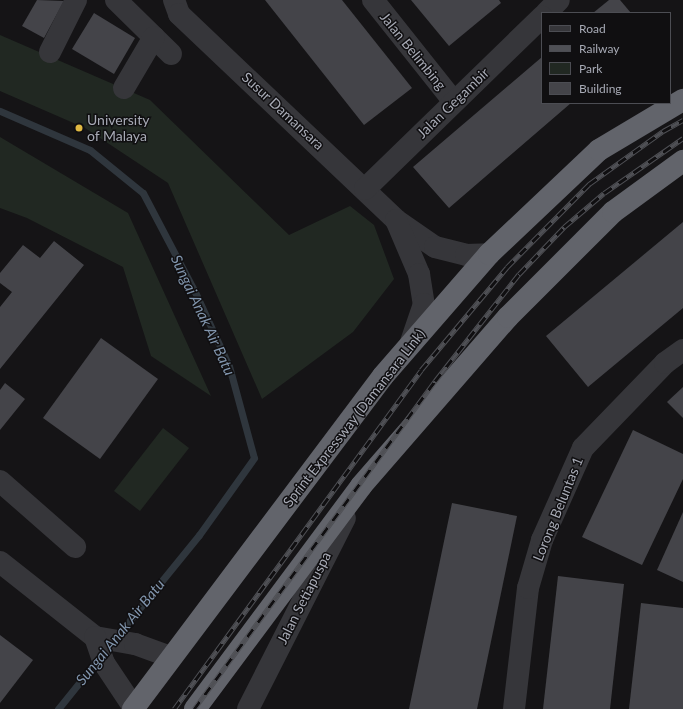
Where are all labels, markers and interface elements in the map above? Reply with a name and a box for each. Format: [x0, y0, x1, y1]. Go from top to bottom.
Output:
street label: Jalan Belimbing [377, 9, 449, 93]
legend [541, 12, 671, 104]
text: Road [579, 21, 606, 36]
text: Railway [579, 41, 619, 56]
text: Park [579, 61, 602, 76]
street label: Jalan Gegambir [413, 64, 493, 142]
street label: Susur Damansara [238, 69, 328, 153]
text: Building [579, 81, 622, 96]
place label: University of Malaya [87, 112, 149, 144]
marker: University of Malaya [74, 123, 84, 133]
water label: Sungai Anak Air Batu [167, 251, 239, 379]
street label: Sprint Expressway (Damansara Link) [279, 326, 429, 510]
street label: Lorong Beluntas 1 [529, 454, 587, 564]
street label: Jalan Setiapuspa [274, 549, 334, 647]
water label: Sungai Anak Air Batu [71, 575, 169, 689]

